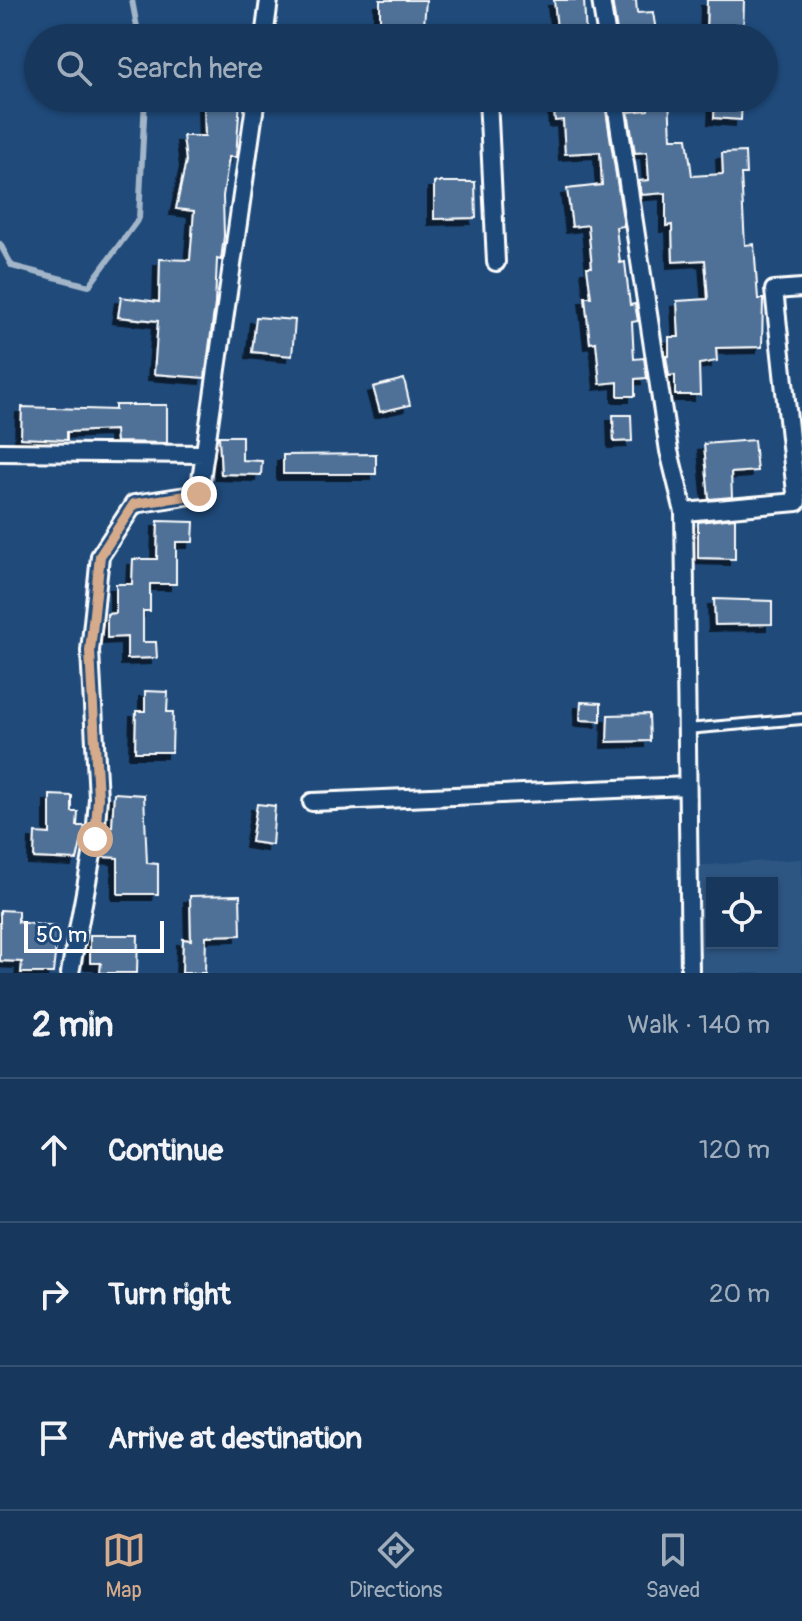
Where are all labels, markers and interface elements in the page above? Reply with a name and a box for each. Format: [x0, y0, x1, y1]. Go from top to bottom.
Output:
search box [24, 24, 778, 112]
icon: search [52, 46, 96, 90]
text: Search here [116, 50, 263, 87]
route end [181, 476, 217, 512]
route start [77, 821, 113, 857]
map controls [706, 877, 778, 949]
button: locate [706, 877, 778, 949]
scale bar [24, 917, 164, 953]
text: 50 m [36, 921, 87, 949]
text: 2 min [32, 1004, 114, 1047]
text: Walk · 140 m [627, 1009, 770, 1041]
icon: ahead [32, 1128, 76, 1172]
text: Continue [108, 1132, 223, 1169]
text: 120 m [699, 1134, 770, 1166]
icon: right [32, 1272, 76, 1316]
text: Turn right [108, 1276, 231, 1313]
text: 20 m [709, 1278, 770, 1310]
icon: arrive [32, 1416, 76, 1460]
text: Arrive at destination [108, 1420, 362, 1457]
tab: Map [102, 1528, 146, 1604]
tab: Directions [349, 1528, 442, 1604]
tab: Saved [646, 1528, 700, 1604]

